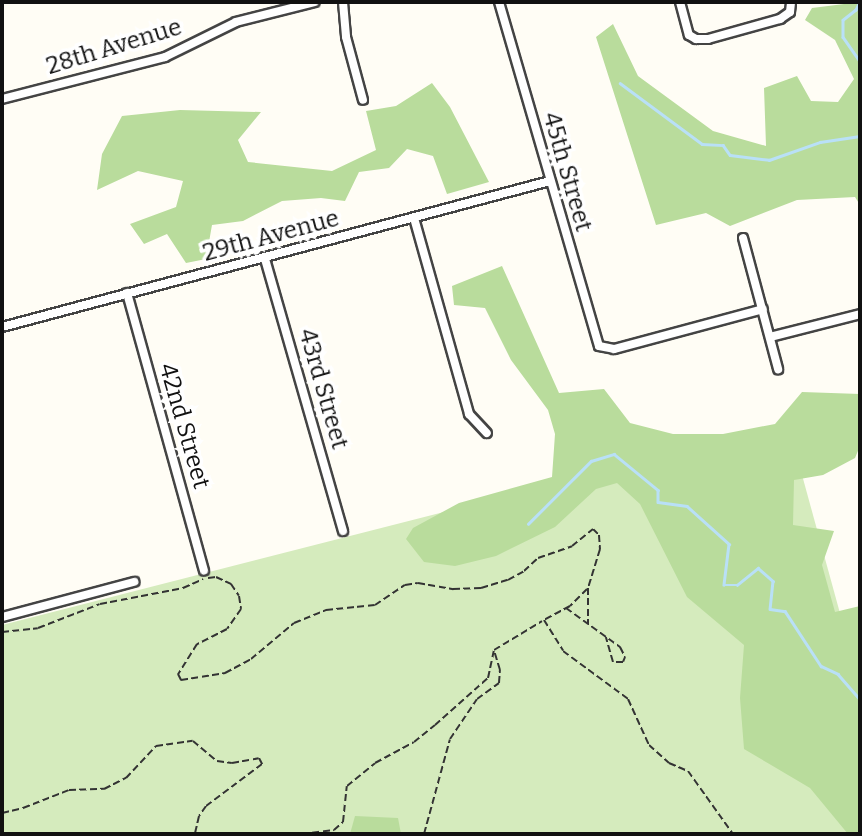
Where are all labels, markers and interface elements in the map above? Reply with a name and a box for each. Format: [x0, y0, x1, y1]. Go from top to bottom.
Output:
street label: 28th Avenue [43, 13, 185, 81]
street label: 45th Street [536, 109, 598, 235]
street label: 29th Avenue [200, 204, 342, 268]
street label: 43rd Street [292, 325, 354, 453]
street label: 42nd Street [152, 360, 216, 492]

